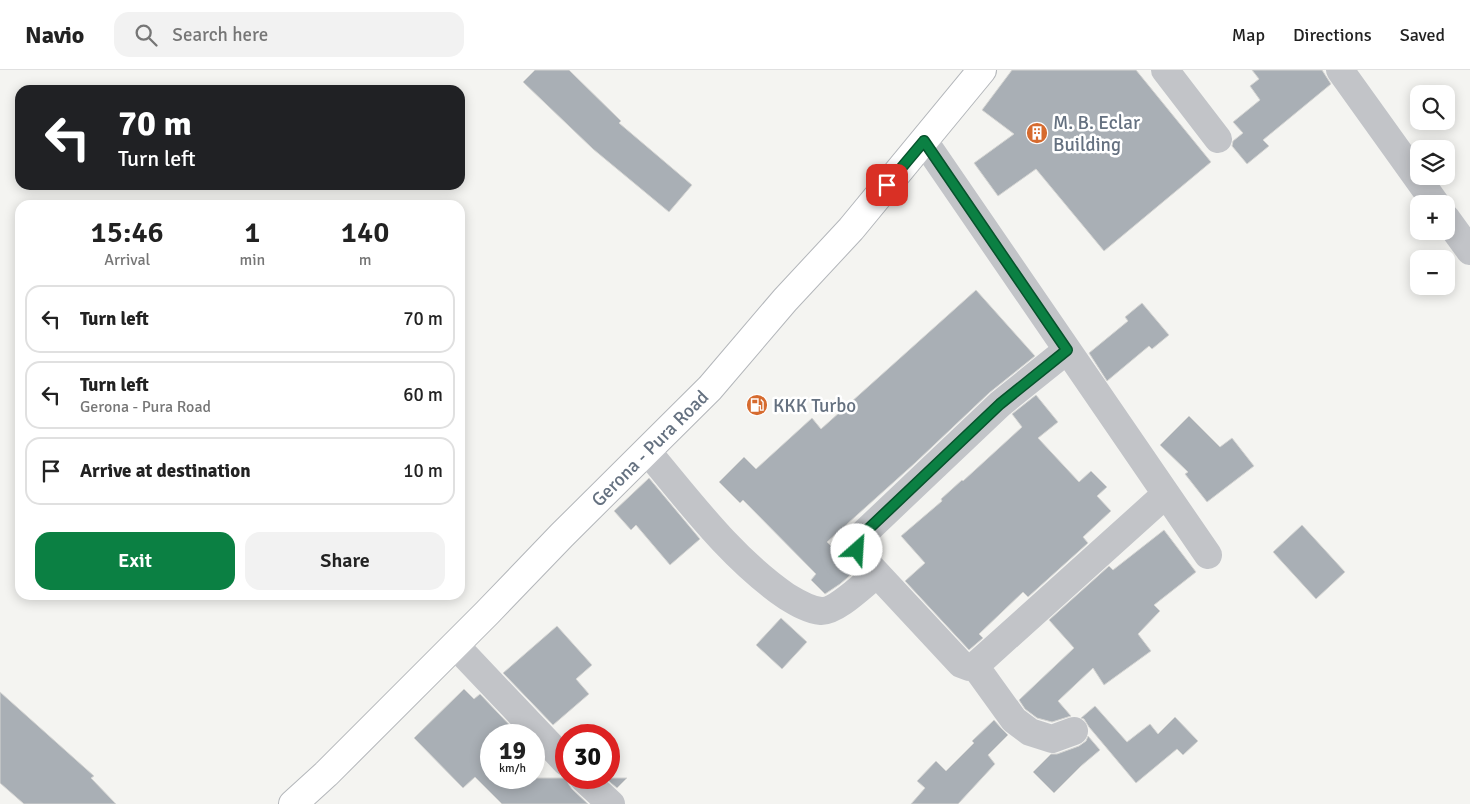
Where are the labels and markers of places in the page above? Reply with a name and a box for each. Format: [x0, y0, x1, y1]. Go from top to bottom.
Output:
place label: M. B. Eclar Building [1053, 111, 1140, 157]
building icon: M. B. Eclar Building [1025, 121, 1049, 145]
pin [866, 164, 908, 206]
fuel station icon: KKK Turbo [745, 393, 769, 417]
place label: KKK Turbo [773, 394, 856, 418]

